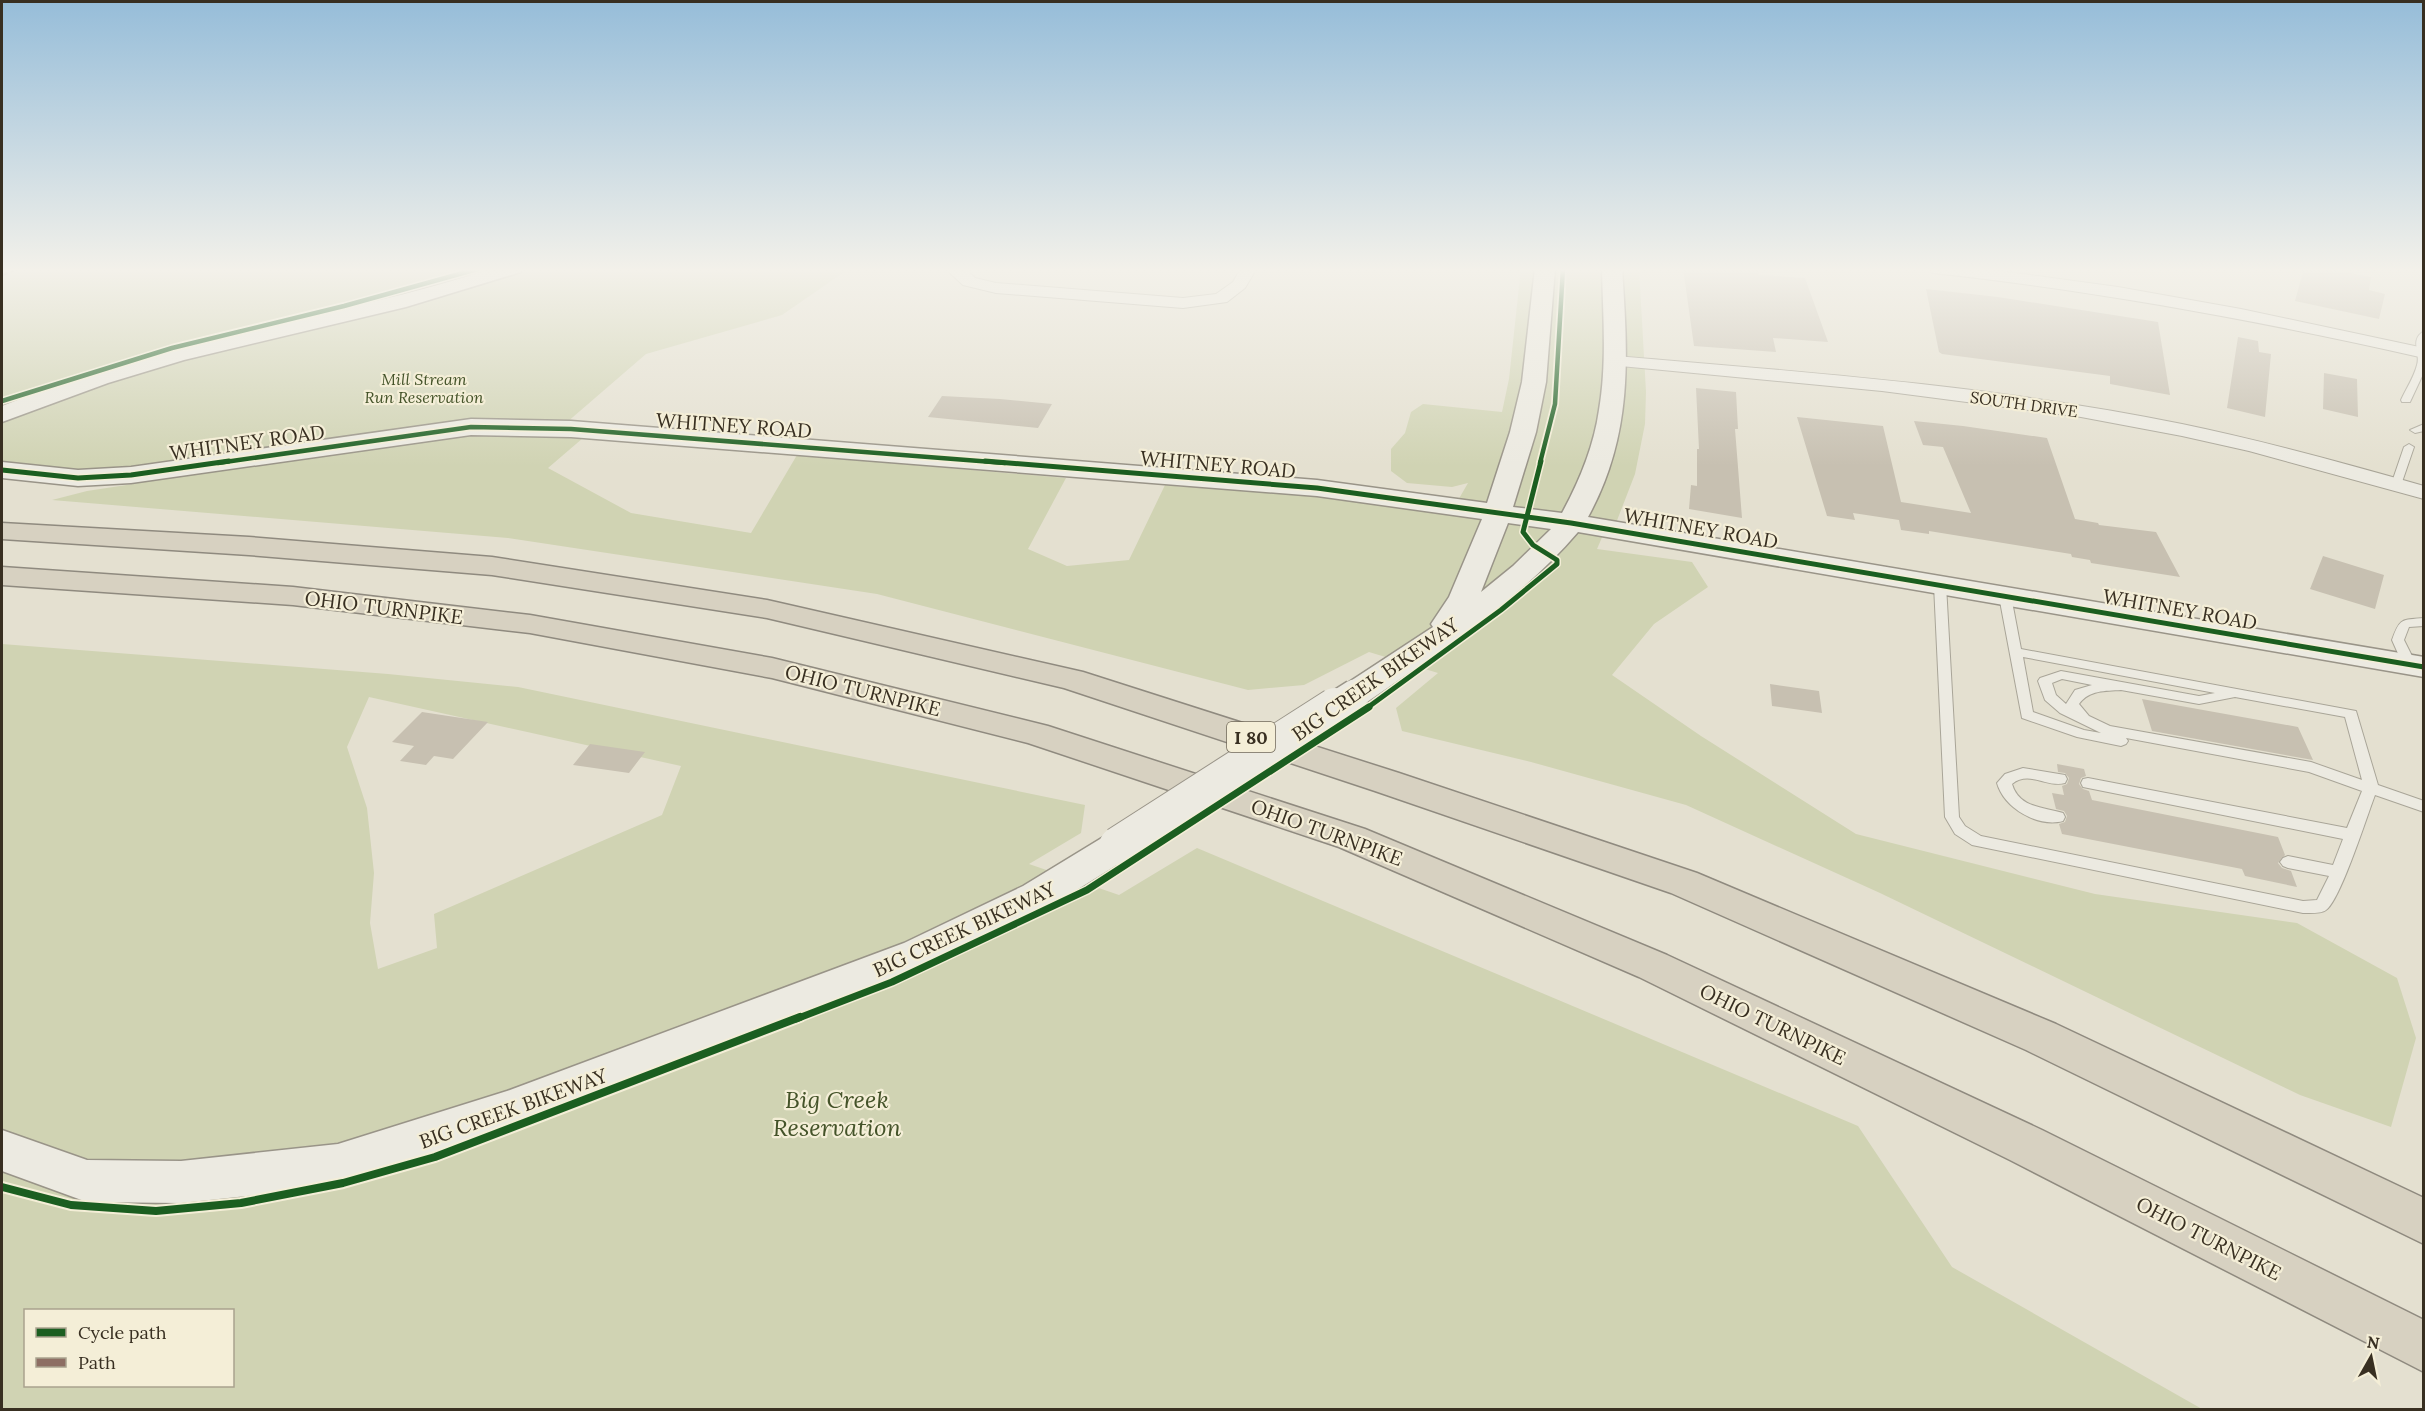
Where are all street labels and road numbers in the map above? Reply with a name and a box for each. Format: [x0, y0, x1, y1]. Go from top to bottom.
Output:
street label: SOUTH DRIVE [1969, 387, 2079, 421]
street label: WHITNEY ROAD [655, 407, 813, 443]
street label: WHITNEY ROAD [168, 419, 326, 465]
street label: WHITNEY ROAD [1139, 445, 1297, 483]
street label: WHITNEY ROAD [1622, 502, 1780, 554]
street label: WHITNEY ROAD [2101, 583, 2259, 635]
street label: OHIO TURNPIKE [303, 585, 465, 629]
street label: BIG CREEK BIKEWAY [1287, 612, 1464, 746]
street label: OHIO TURNPIKE [783, 659, 943, 721]
road number: I 80 [1227, 722, 1275, 752]
street label: OHIO TURNPIKE [1248, 793, 1406, 871]
street label: BIG CREEK BIKEWAY [869, 876, 1059, 982]
street label: OHIO TURNPIKE [1696, 978, 1850, 1070]
street label: BIG CREEK BIKEWAY [416, 1062, 611, 1154]
street label: OHIO TURNPIKE [2132, 1191, 2286, 1285]

